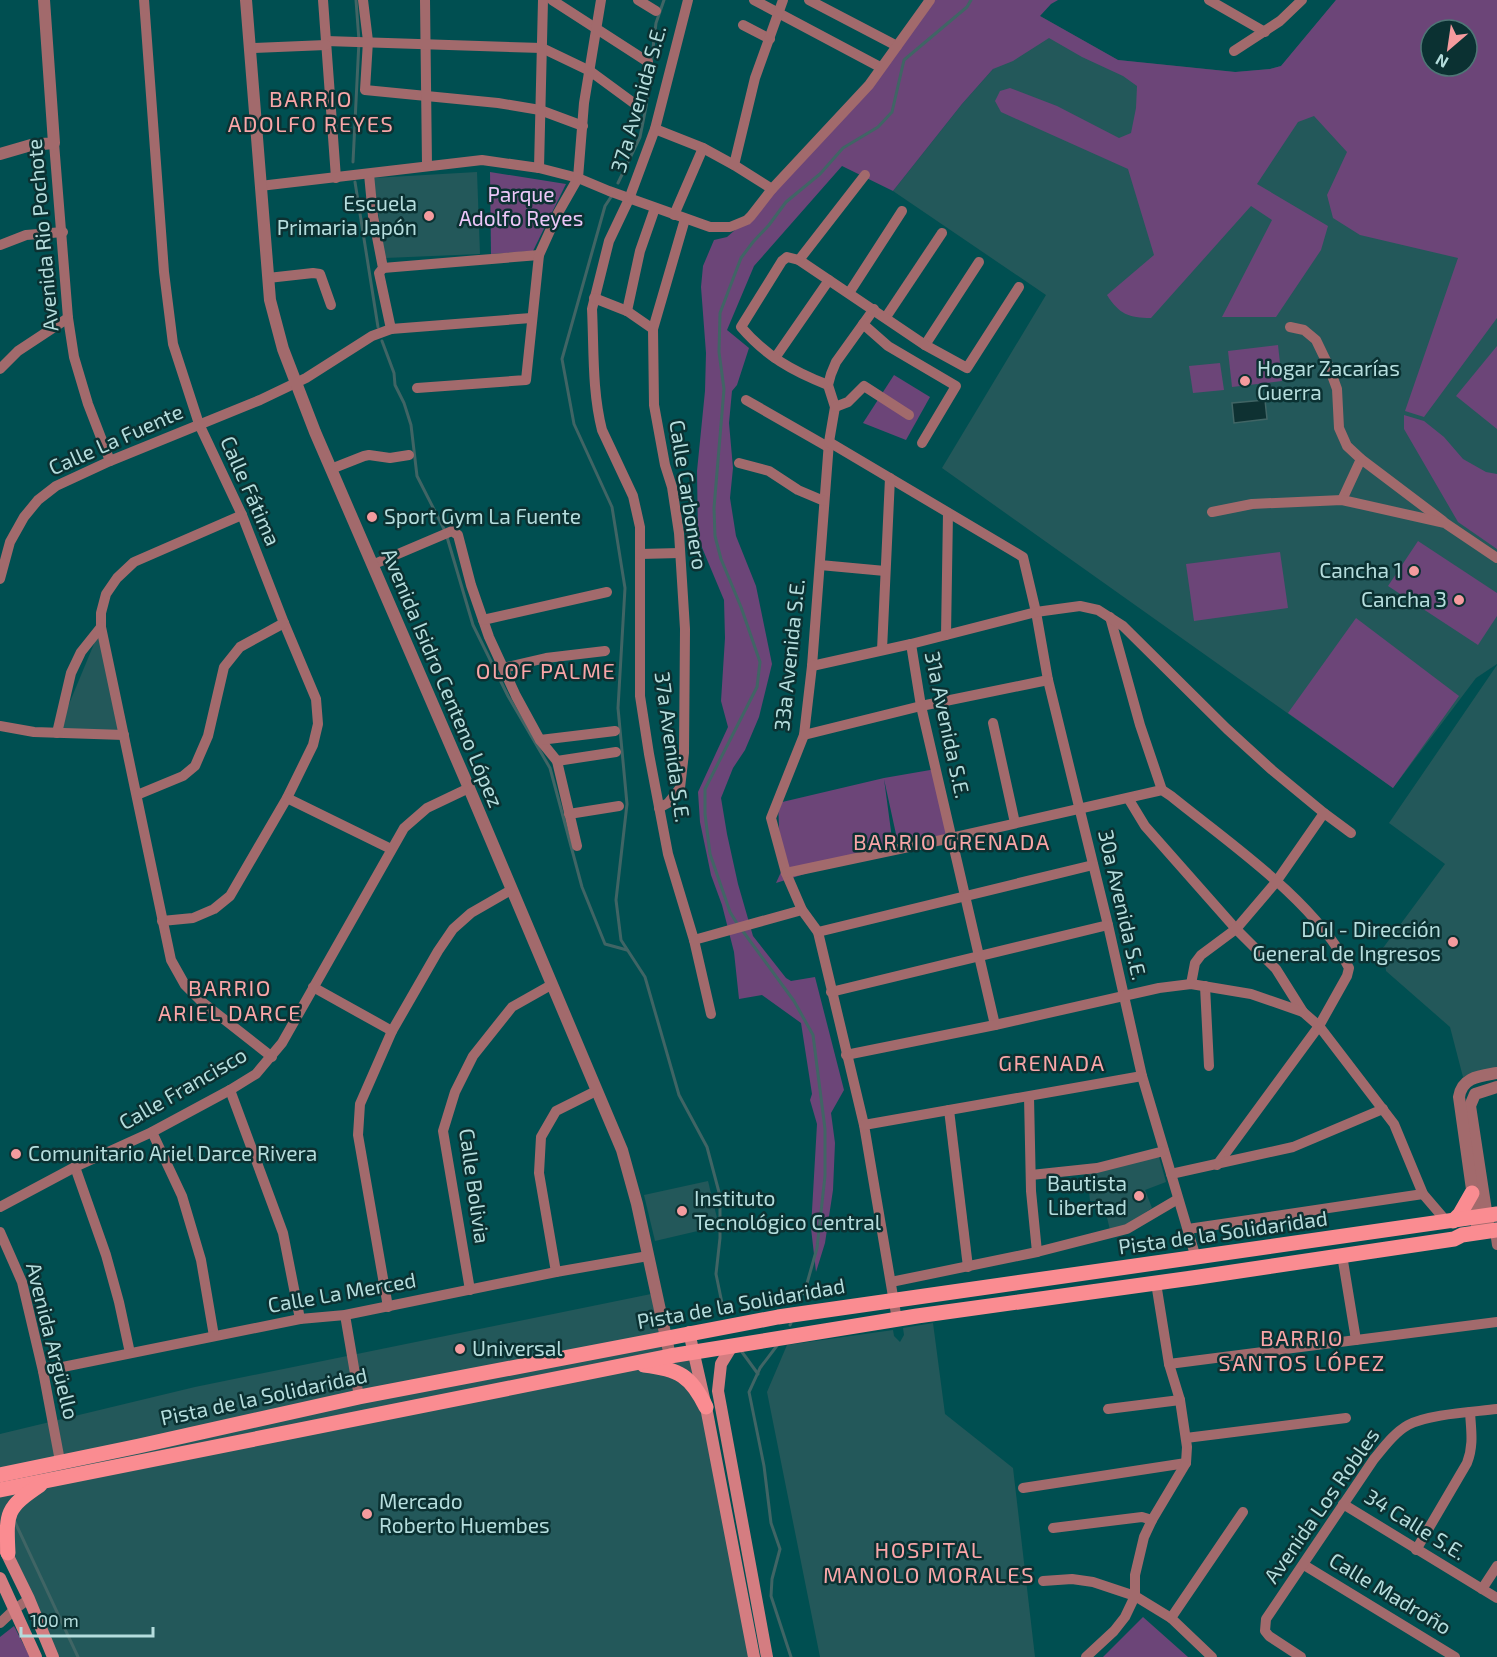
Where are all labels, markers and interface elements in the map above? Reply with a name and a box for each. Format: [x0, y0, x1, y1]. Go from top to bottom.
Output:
north arrow [1419, 18, 1479, 78]
street label: 37a Avenida S.E. [605, 22, 671, 175]
text: N [1432, 50, 1451, 73]
district label: BARRIO ADOLFO REYES [228, 85, 394, 136]
street label: Avenida Rio Pochote [21, 138, 62, 332]
park label: Parque Adolfo Reyes [459, 181, 583, 230]
place label: Escuela Primaria Japón [277, 190, 417, 239]
marker: Escuela Primaria Japón [422, 209, 436, 223]
place label: Hogar Zacarías Guerra [1257, 355, 1400, 404]
marker: Hogar Zacarías Guerra [1238, 374, 1252, 388]
street label: Calle La Fuente [44, 398, 187, 479]
street label: Calle Carbonero [665, 418, 714, 571]
street label: Calle Fátima [216, 432, 287, 549]
place label: Sport Gym La Fuente [384, 503, 581, 528]
marker: Sport Gym La Fuente [365, 510, 379, 524]
street label: Avenida Isidro Centeno López [377, 544, 509, 811]
place label: Cancha 1 [1319, 557, 1402, 582]
marker: Cancha 1 [1407, 564, 1421, 578]
street label: 33a Avenida S.E. [768, 578, 809, 732]
place label: Cancha 3 [1361, 586, 1447, 611]
marker: Cancha 3 [1452, 593, 1466, 607]
street label: 31a Avenida S.E. [921, 649, 976, 800]
district label: OLOF PALME [476, 657, 616, 683]
street label: 37a Avenida S.E. [651, 670, 696, 824]
street label: 30a Avenida S.E. [1094, 827, 1153, 982]
district label: BARRIO GRENADA [853, 828, 1051, 854]
place label: DGI - Dirección General de Ingresos [1253, 916, 1441, 965]
marker: DGI - Dirección General de Ingresos [1446, 935, 1460, 949]
district label: BARRIO ARIEL DARCE [158, 974, 302, 1025]
street label: Calle Francisco [114, 1041, 251, 1134]
district label: GRENADA [998, 1049, 1106, 1075]
street label: Calle Bolivia [455, 1127, 496, 1245]
place label: Comunitario Ariel Darce Rivera [28, 1140, 317, 1165]
marker: Comunitario Ariel Darce Rivera [9, 1147, 23, 1161]
place label: Bautista Libertad [1047, 1170, 1127, 1219]
place label: Instituto Tecnológico Central [694, 1185, 882, 1234]
marker: Bautista Libertad [1132, 1189, 1146, 1203]
marker: Instituto Tecnológico Central [675, 1204, 689, 1218]
street label: Pista de la Solidaridad [1117, 1204, 1329, 1259]
street label: Avenida Argüello [22, 1260, 85, 1422]
street label: Calle La Merced [266, 1266, 418, 1317]
street label: Pista de la Solidaridad [635, 1272, 847, 1333]
district label: BARRIO SANTOS LÓPEZ [1218, 1324, 1386, 1375]
place label: Universal [472, 1335, 563, 1360]
marker: Universal [453, 1342, 467, 1356]
street label: Pista de la Solidaridad [158, 1361, 369, 1430]
street label: Avenida Los Robles [1258, 1423, 1384, 1587]
street label: 34 Calle S.E. [1361, 1483, 1471, 1565]
place label: Mercado Roberto Huembes [379, 1488, 550, 1537]
marker: Mercado Roberto Huembes [360, 1507, 374, 1521]
district label: HOSPITAL MANOLO MORALES [823, 1536, 1035, 1587]
street label: Calle Madroño [1325, 1546, 1456, 1639]
scale bar [21, 1600, 153, 1638]
text: 100 m [30, 1609, 79, 1631]

